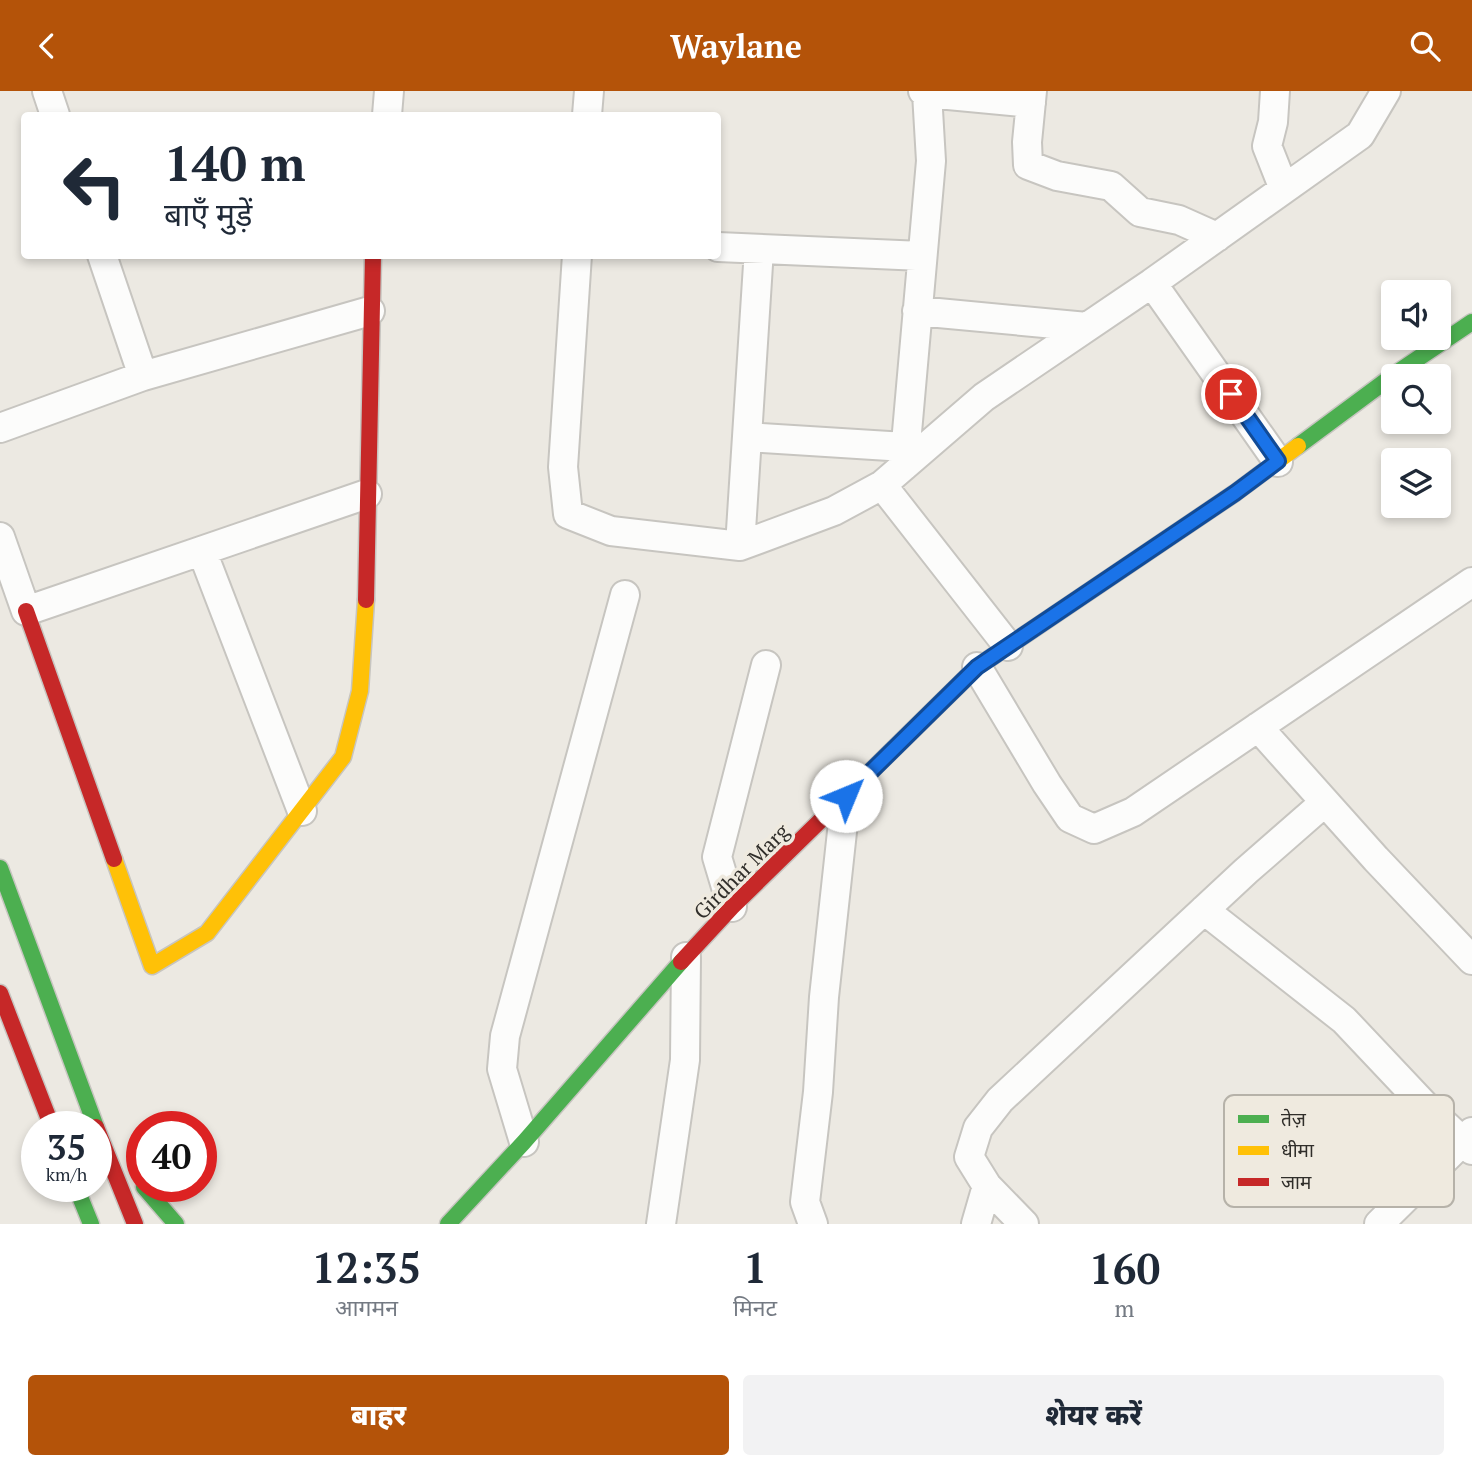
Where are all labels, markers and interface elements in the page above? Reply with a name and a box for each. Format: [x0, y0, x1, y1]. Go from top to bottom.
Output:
text: Waylane [670, 25, 802, 67]
icon: back [28, 27, 66, 65]
icon: search [1406, 27, 1444, 65]
text: 140 m [164, 130, 306, 195]
icon: left [49, 140, 140, 231]
text: बाएँ मुड़ें [164, 193, 252, 235]
map controls [1381, 280, 1451, 518]
button: sound [1381, 280, 1451, 350]
pin [1201, 364, 1261, 424]
button: search [1381, 364, 1451, 434]
icon: arrive [1212, 375, 1250, 413]
button: layers [1381, 448, 1451, 518]
position arrow [809, 759, 883, 833]
street label: Girdhar Marg [687, 816, 796, 925]
legend [1224, 1095, 1454, 1207]
text: तेज़ [1281, 1106, 1307, 1131]
speed limit sign: 40 [126, 1111, 217, 1202]
text: 35 [47, 1124, 86, 1170]
text: धीमा [1281, 1137, 1315, 1162]
text: km/h [46, 1162, 87, 1186]
text: जाम [1281, 1169, 1312, 1194]
text: 12:35 [312, 1239, 421, 1295]
text: 1 [743, 1239, 767, 1295]
text: 160 [1089, 1240, 1160, 1296]
text: आगमन [335, 1292, 398, 1323]
text: मिनट [733, 1292, 777, 1323]
text: m [1115, 1293, 1134, 1324]
button: बाहर [28, 1375, 729, 1455]
button: शेयर करें [743, 1375, 1444, 1455]

